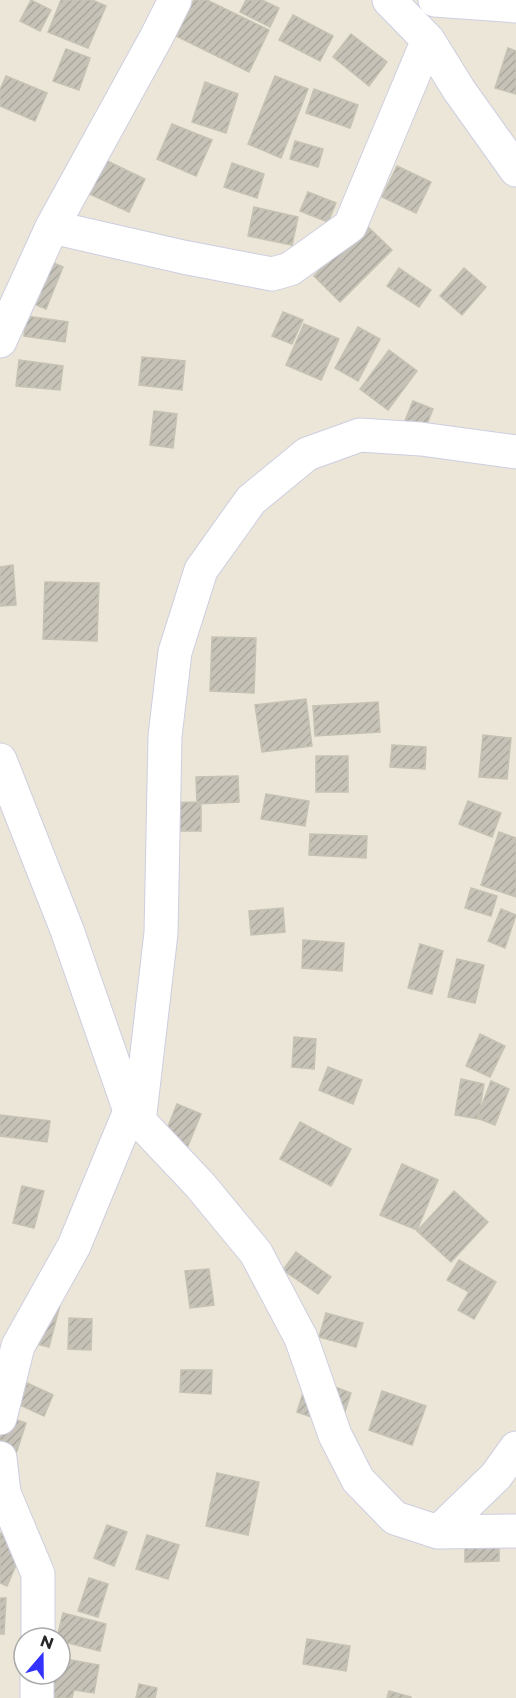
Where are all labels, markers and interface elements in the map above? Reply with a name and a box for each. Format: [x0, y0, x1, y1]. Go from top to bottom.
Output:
north arrow [12, 1626, 72, 1686]
text: N [38, 1631, 56, 1654]

